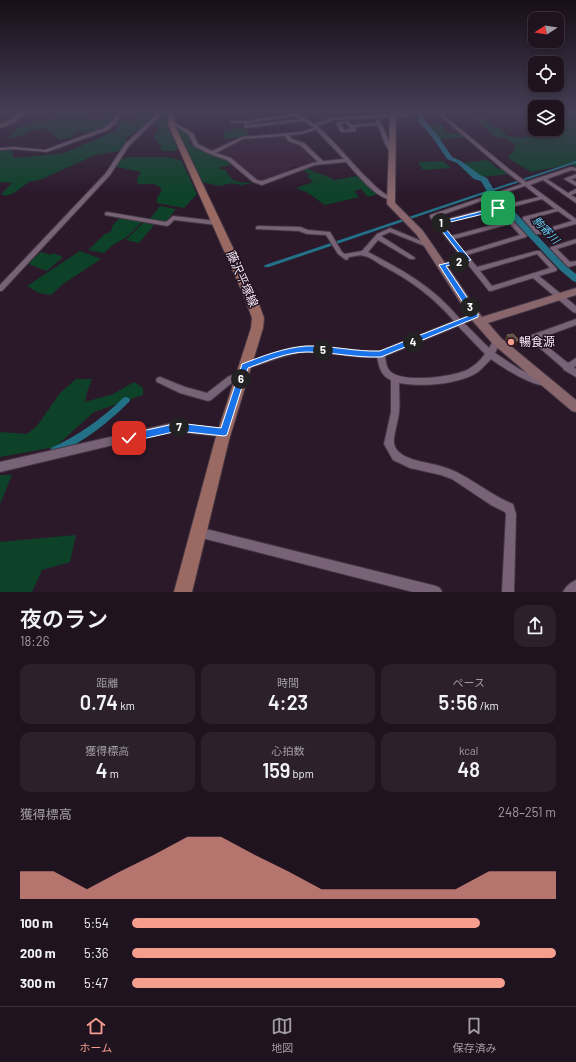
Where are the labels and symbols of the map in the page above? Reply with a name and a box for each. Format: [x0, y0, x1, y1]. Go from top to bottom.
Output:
north arrow [528, 12, 564, 48]
pin [481, 191, 515, 225]
pin: 1 [431, 213, 451, 233]
water label: 駒寄川 [530, 213, 563, 247]
street label: 藤沢平塚線 [224, 248, 262, 309]
pin: 2 [449, 252, 469, 272]
pin: 3 [460, 297, 480, 317]
pin: 4 [403, 332, 423, 352]
place label: 暢食源 [519, 334, 555, 348]
marker: 暢食源 [506, 337, 516, 347]
pin: 5 [313, 340, 333, 360]
pin: 6 [231, 369, 251, 389]
pin: 7 [169, 417, 189, 437]
pin [112, 421, 146, 455]

